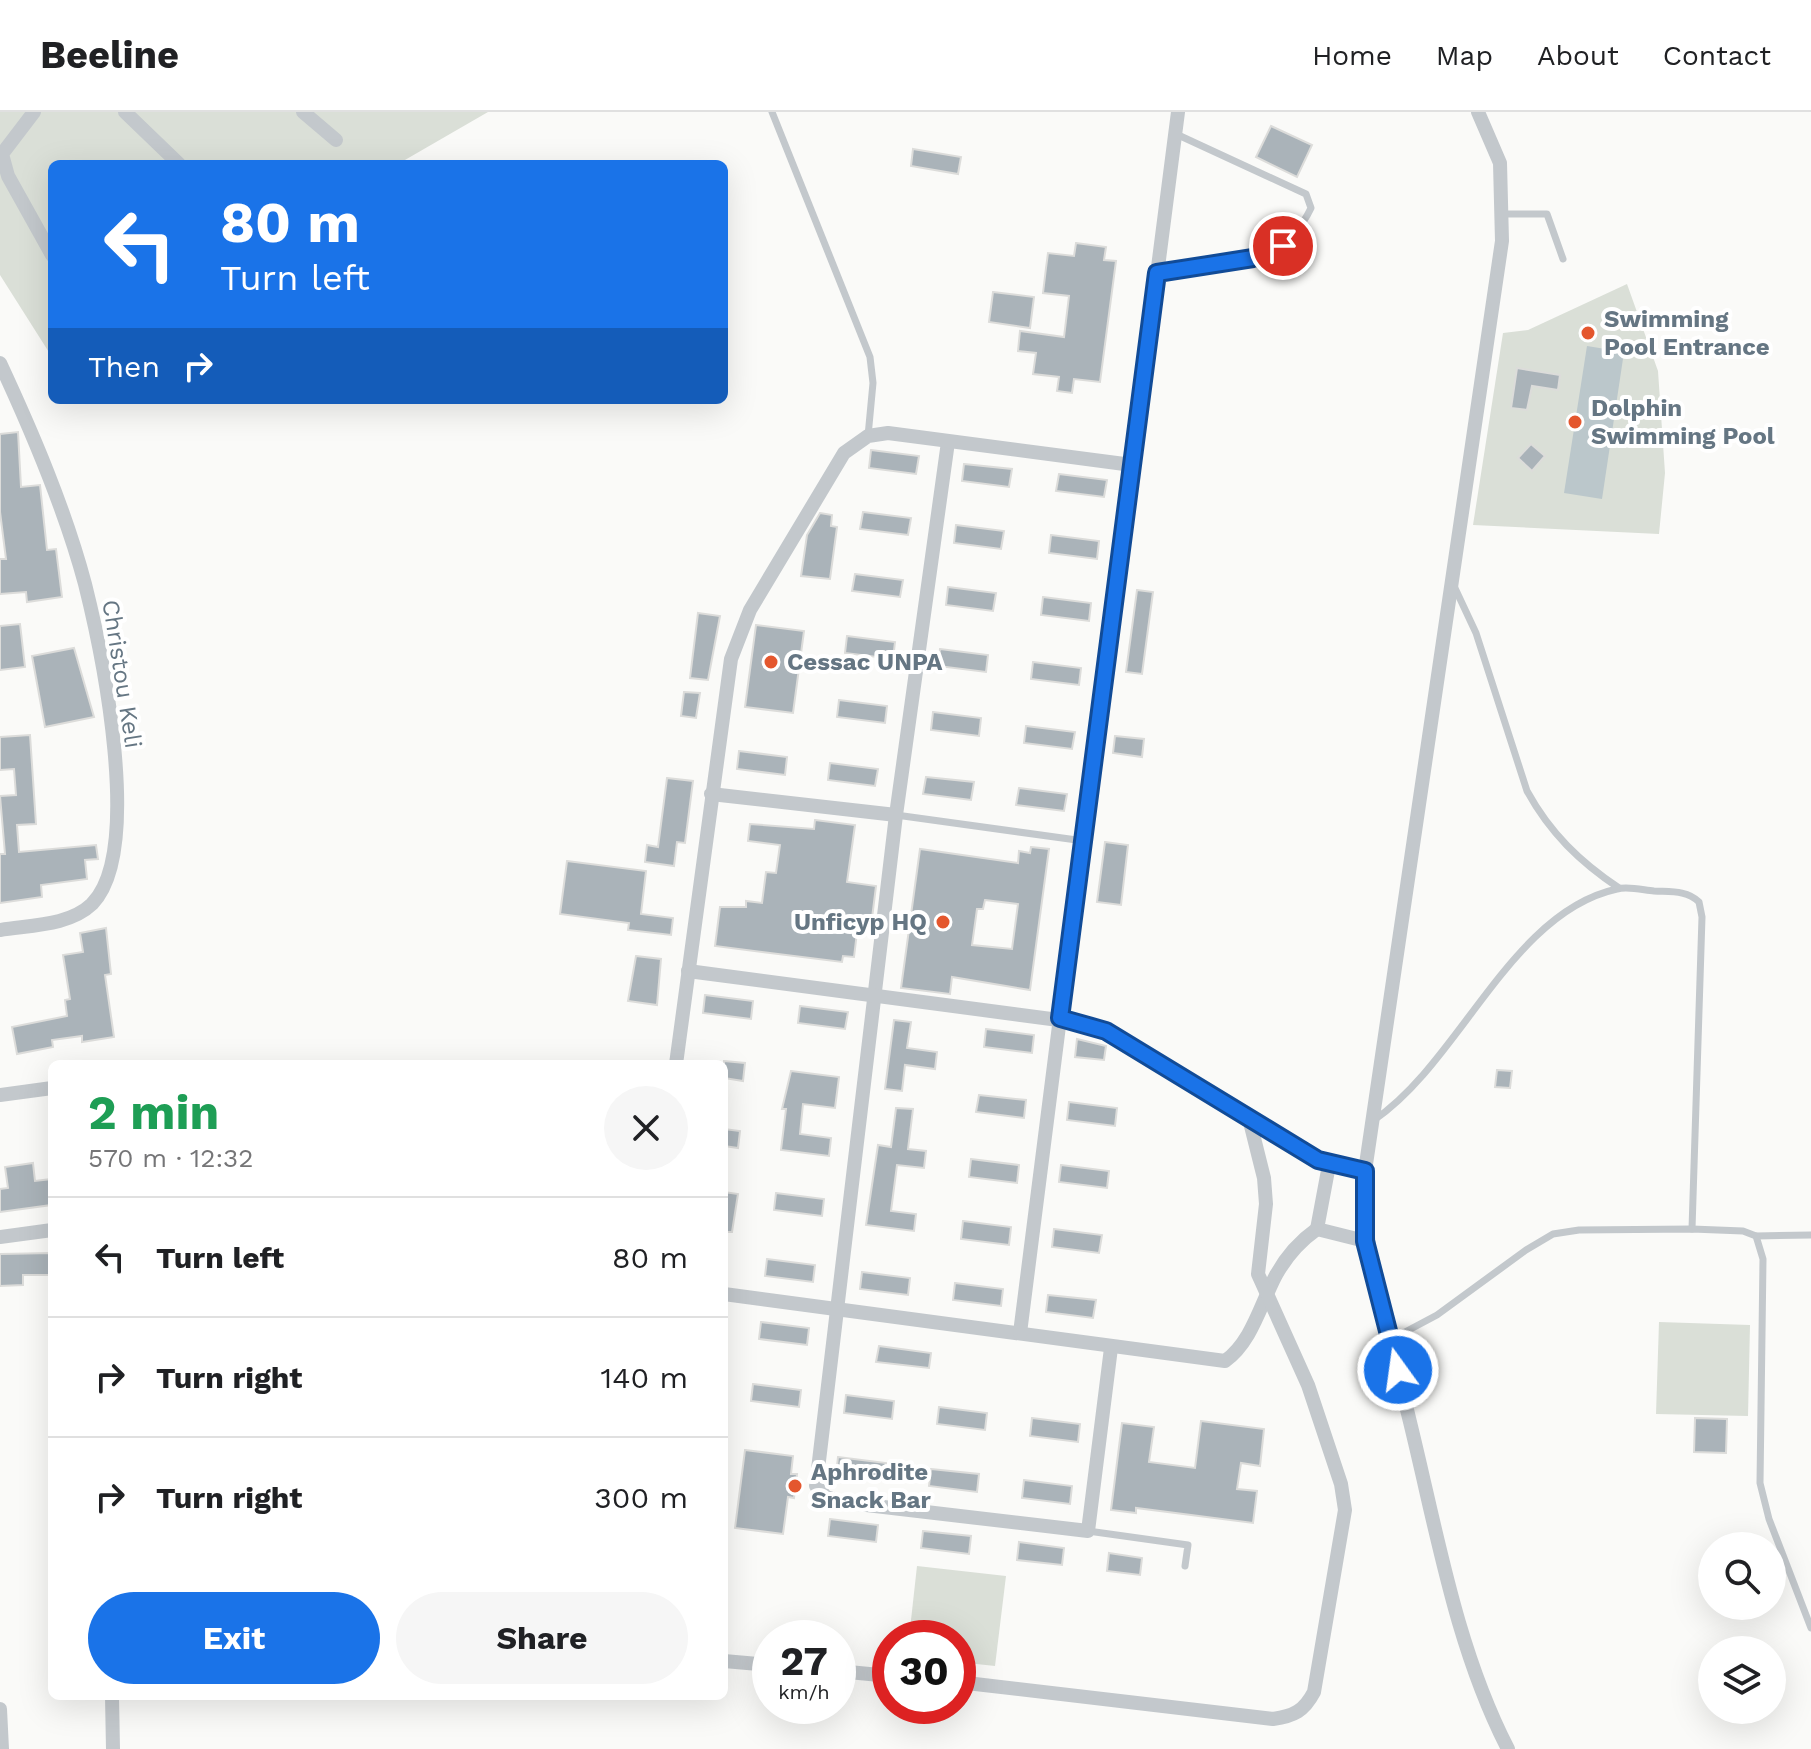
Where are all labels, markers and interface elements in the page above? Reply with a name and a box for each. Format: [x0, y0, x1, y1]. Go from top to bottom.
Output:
text: Beeline [40, 33, 179, 77]
text: Home [1312, 39, 1392, 72]
text: Map [1436, 39, 1493, 72]
text: About [1537, 39, 1619, 72]
text: Contact [1663, 39, 1771, 72]
text: 80 m [220, 190, 360, 256]
icon: left [88, 192, 192, 296]
pin [1249, 212, 1317, 280]
icon: arrive [1261, 224, 1305, 268]
text: Turn left [220, 257, 370, 299]
place label: Swimming Pool Entrance [1604, 305, 1770, 361]
marker: Swimming Pool Entrance [1579, 324, 1597, 342]
icon: right [176, 344, 220, 388]
text: Then [88, 349, 160, 384]
place label: Dolphin Swimming Pool [1591, 394, 1775, 450]
marker: Dolphin Swimming Pool [1566, 413, 1584, 431]
street label: Christou Keli [96, 598, 148, 750]
place label: Cessac UNPA [787, 648, 943, 676]
marker: Cessac UNPA [762, 653, 780, 671]
place label: Unficyp HQ [794, 908, 927, 936]
marker: Unficyp HQ [934, 913, 952, 931]
text: 2 min [88, 1084, 219, 1141]
button: close [604, 1086, 688, 1170]
text: 570 m · 12:32 [88, 1143, 253, 1173]
icon: left [88, 1235, 132, 1279]
text: Turn left [156, 1240, 284, 1275]
text: 80 m [612, 1240, 688, 1275]
position arrow [1356, 1328, 1440, 1412]
icon: right [88, 1355, 132, 1399]
text: Turn right [156, 1360, 302, 1395]
text: 140 m [600, 1360, 688, 1395]
place label: Aphrodite Snack Bar [811, 1458, 931, 1514]
icon: right [88, 1475, 132, 1519]
marker: Aphrodite Snack Bar [786, 1477, 804, 1495]
text: Turn right [156, 1480, 302, 1515]
text: 300 m [594, 1480, 688, 1515]
map controls [1698, 1532, 1786, 1724]
button: search [1698, 1532, 1786, 1620]
button: Exit [88, 1592, 380, 1684]
button: Share [396, 1592, 688, 1684]
speed limit sign: 30 [872, 1620, 976, 1724]
button: layers [1698, 1636, 1786, 1724]
text: 27 [780, 1638, 828, 1685]
text: km/h [778, 1680, 830, 1704]

